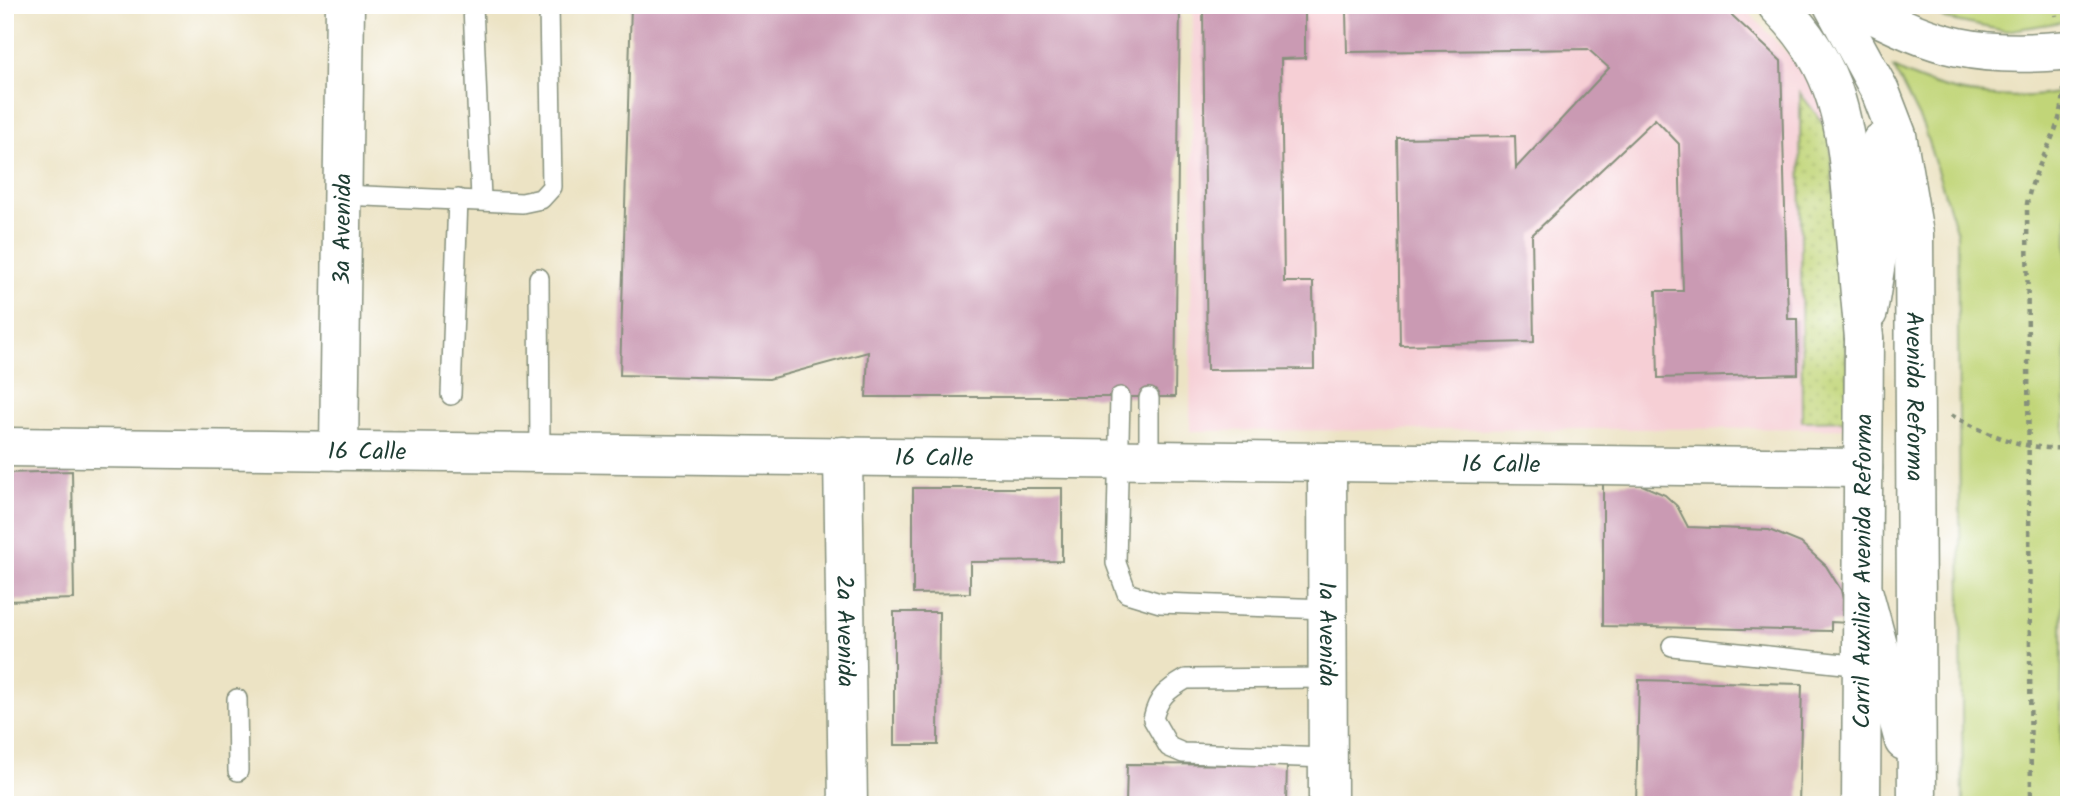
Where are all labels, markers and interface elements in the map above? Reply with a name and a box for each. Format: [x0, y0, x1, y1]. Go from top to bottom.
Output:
street label: 3a Avenida [323, 173, 364, 285]
street label: Avenida Reforma [1893, 311, 1933, 481]
street label: Carril Auxiliar Avenida Reforma [1843, 413, 1885, 729]
street label: 16 Calle [327, 433, 407, 473]
street label: 16 Calle [894, 439, 974, 479]
street label: 16 Calle [1461, 445, 1541, 485]
street label: 2a Avenida [824, 575, 864, 687]
street label: 1a Avenida [1306, 581, 1346, 687]

